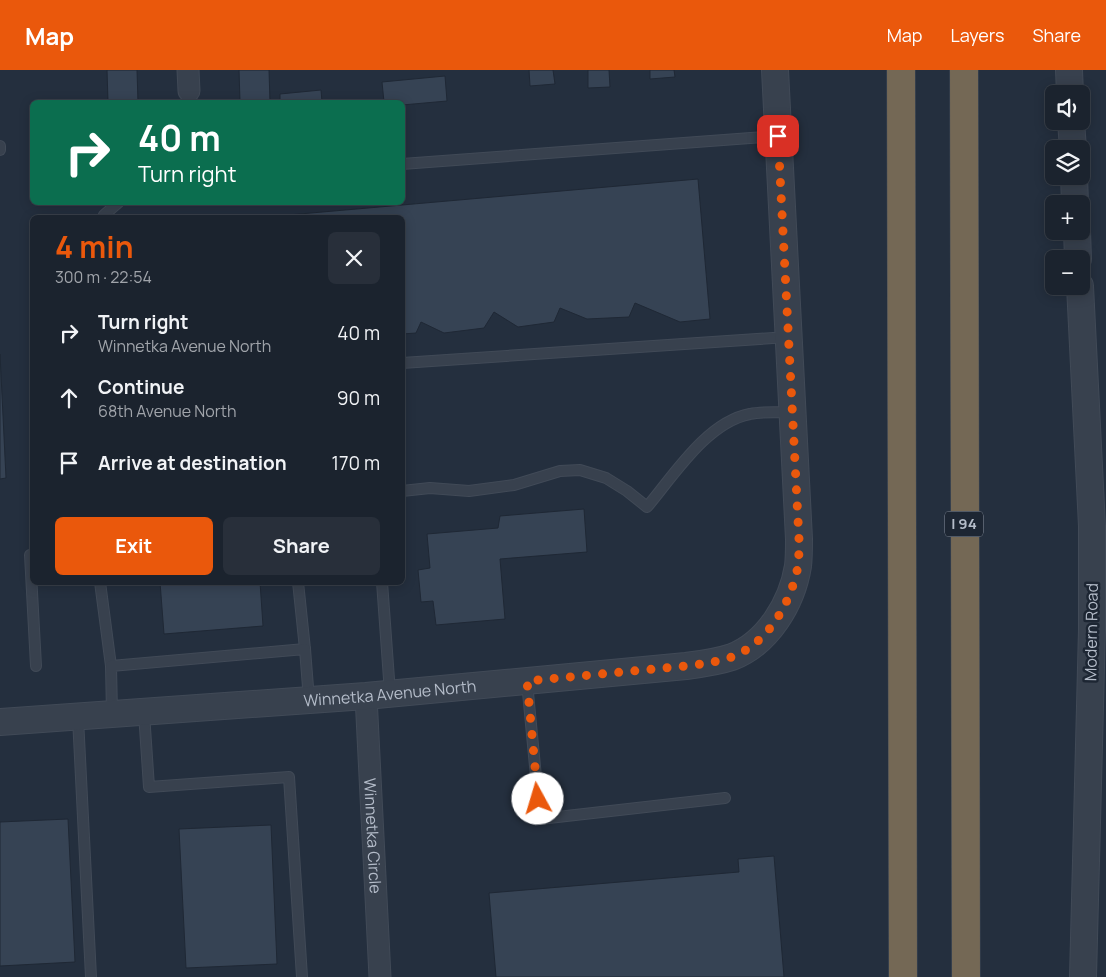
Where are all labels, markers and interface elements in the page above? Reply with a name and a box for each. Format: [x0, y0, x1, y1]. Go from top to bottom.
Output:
text: Map [25, 19, 74, 52]
text: Map [887, 23, 922, 47]
text: Layers [950, 23, 1004, 47]
text: Share [1032, 23, 1081, 47]
map controls [1045, 85, 1090, 295]
button: sound [1045, 85, 1090, 130]
text: 40 m [138, 114, 221, 162]
pin [757, 115, 799, 157]
icon: right [55, 120, 120, 185]
icon: arrive [764, 122, 792, 150]
button: layers [1045, 140, 1090, 185]
text: Turn right [138, 159, 236, 189]
button: + [1045, 195, 1090, 240]
text: 4 min [55, 226, 133, 267]
button: close [328, 232, 380, 284]
button: − [1045, 250, 1090, 295]
text: 300 m · 22:54 [55, 266, 152, 288]
text: Turn right [98, 309, 188, 335]
icon: right [55, 319, 83, 347]
text: 40 m [337, 320, 380, 346]
text: Winnetka Avenue North [98, 335, 271, 357]
text: Continue [98, 374, 184, 400]
icon: ahead [55, 384, 83, 412]
text: 90 m [337, 385, 380, 411]
text: 68th Avenue North [98, 400, 236, 422]
icon: arrive [55, 449, 83, 477]
text: Arrive at destination [98, 450, 287, 476]
text: 170 m [332, 450, 380, 476]
road number: I 94 [945, 512, 983, 536]
button: Exit [55, 517, 213, 575]
button: Share [223, 517, 380, 575]
street label: Modern Road [1079, 583, 1103, 681]
street label: Winnetka Avenue North [303, 675, 477, 711]
position arrow [511, 772, 563, 824]
street label: Winnetka Circle [359, 777, 387, 894]

